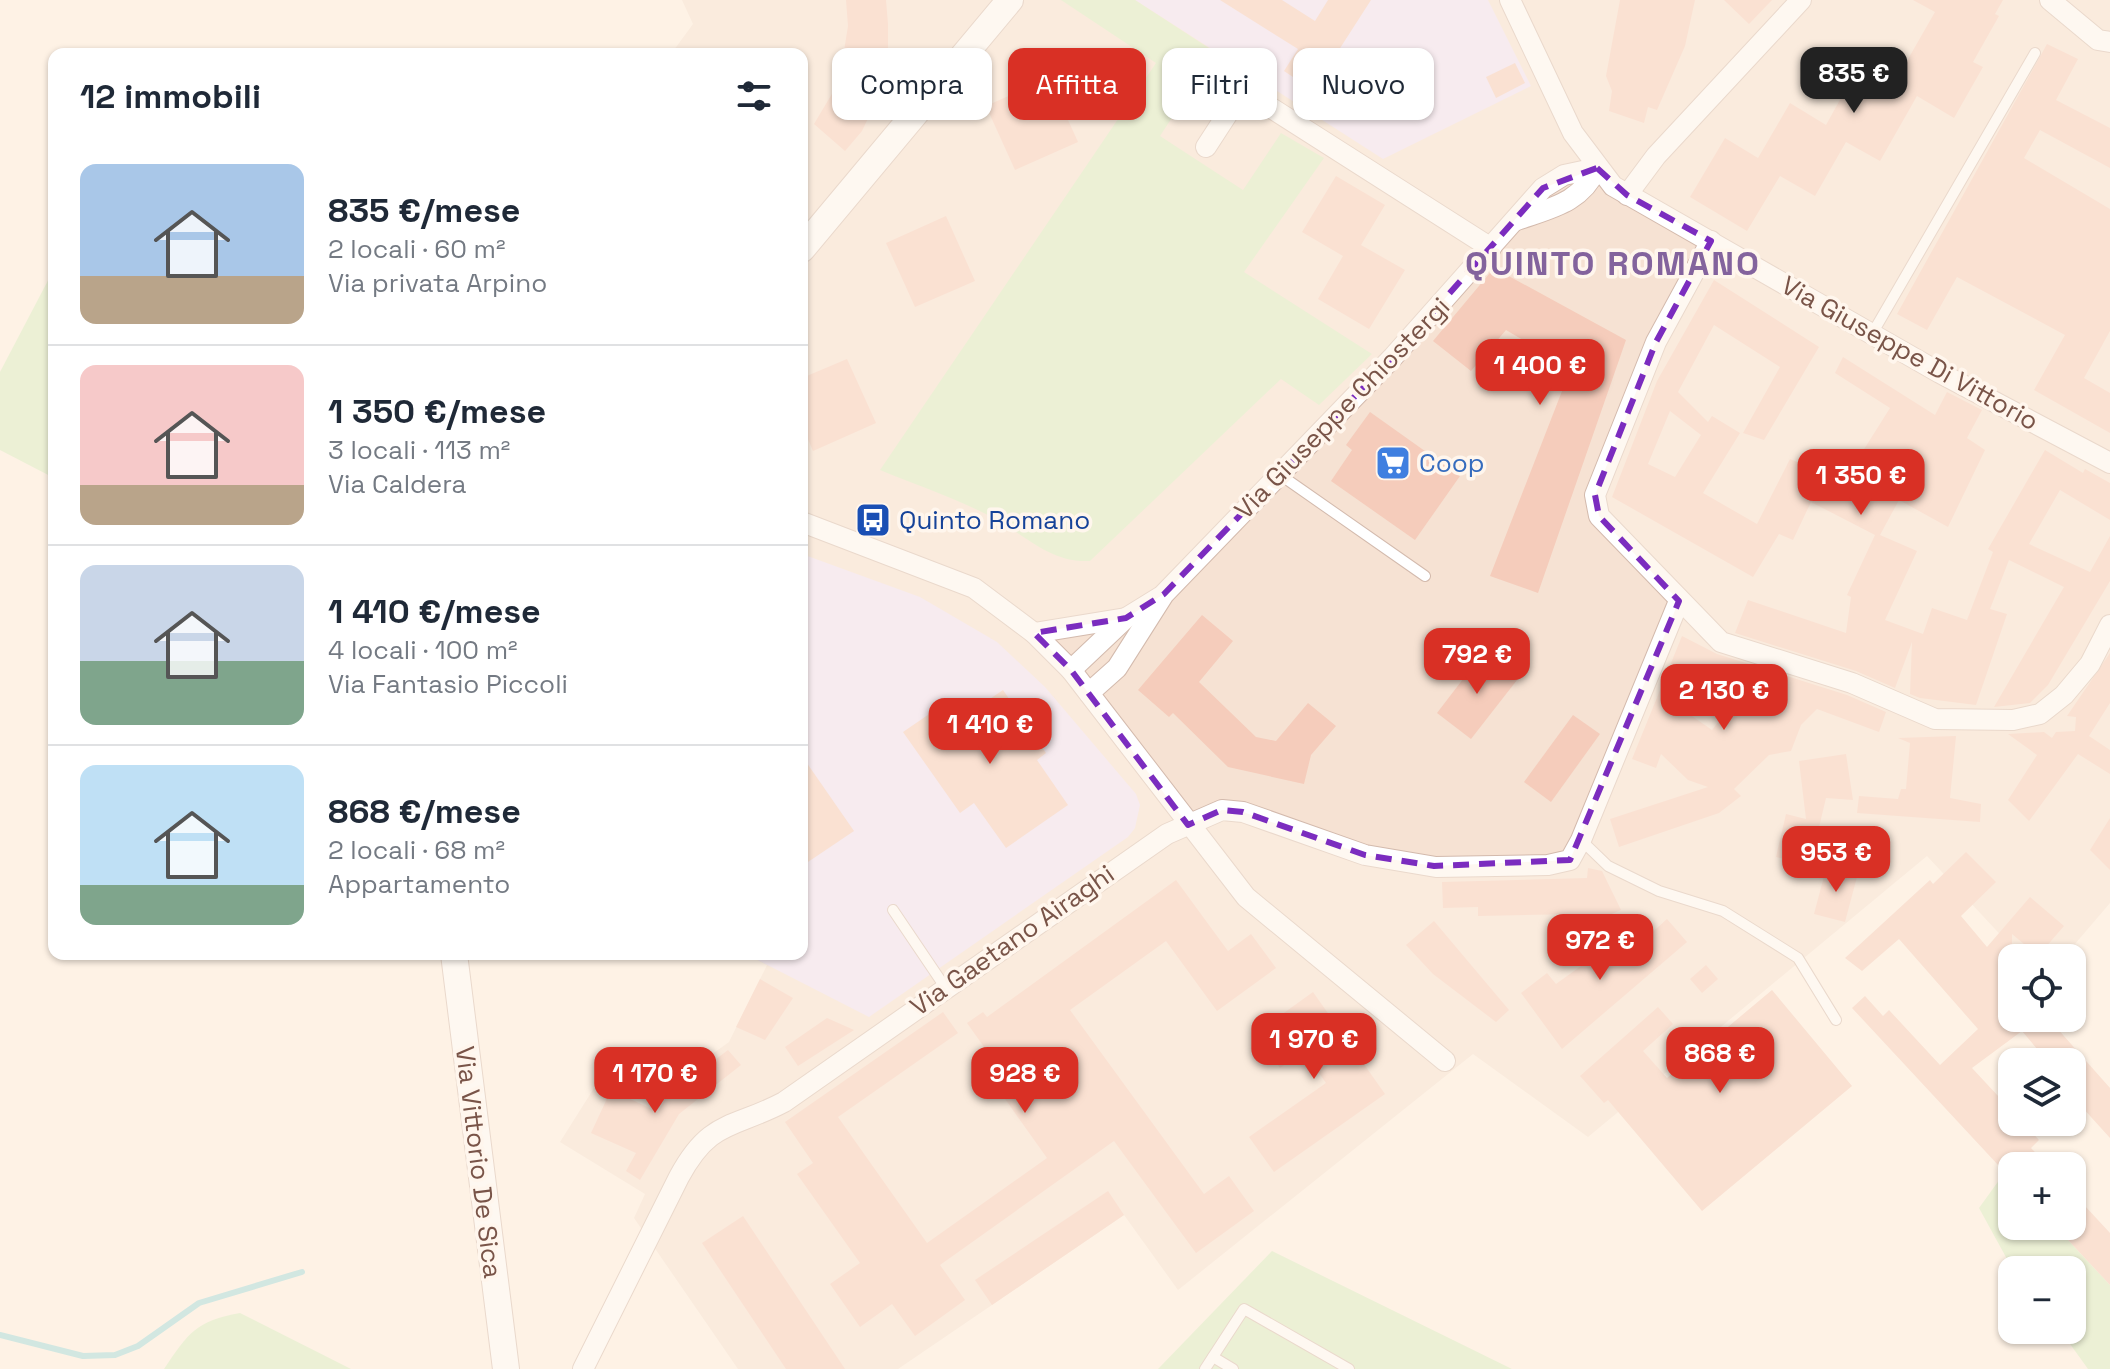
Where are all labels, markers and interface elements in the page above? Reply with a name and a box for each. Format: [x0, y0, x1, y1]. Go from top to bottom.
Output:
pin: 835 € [1798, 47, 1910, 115]
chip: Compra [832, 48, 992, 120]
chip: Affitta [1008, 48, 1146, 120]
chip: Filtri [1162, 48, 1277, 120]
chip: Nuovo [1293, 48, 1434, 120]
text: 835 € [1818, 56, 1890, 90]
icon: filters [732, 74, 776, 118]
text: 12 immobili [80, 75, 261, 118]
text: 835 €/mese [328, 189, 520, 232]
icon: home [144, 196, 240, 292]
text: 2 locali · 60 m² [328, 232, 505, 266]
district label: QUINTO ROMANO [1465, 242, 1761, 285]
text: Via privata Arpino [328, 266, 547, 300]
street label: Via Giuseppe Di Vittorio [1775, 268, 2045, 438]
street label: Via Giuseppe Chiostergi [1227, 290, 1457, 526]
pin: 1 400 € [1466, 339, 1614, 407]
text: 1 400 € [1494, 348, 1586, 382]
text: 1 350 €/mese [328, 390, 546, 433]
icon: home [144, 397, 240, 493]
text: 3 locali · 113 m² [328, 433, 510, 467]
supermarket icon: Coop [1374, 444, 1412, 482]
place label: Coop [1419, 446, 1485, 480]
pin: 1 350 € [1787, 449, 1935, 517]
text: 1 350 € [1816, 458, 1906, 492]
text: Via Caldera [328, 467, 467, 501]
bus stop icon: Quinto Romano [854, 501, 892, 539]
place label: Quinto Romano [899, 503, 1090, 537]
text: 1 410 €/mese [328, 590, 541, 633]
icon: home [144, 597, 240, 693]
pin: 792 € [1421, 628, 1533, 696]
text: 4 locali · 100 m² [328, 633, 518, 667]
text: 792 € [1442, 637, 1512, 671]
pin: 2 130 € [1650, 664, 1798, 732]
text: Via Fantasio Piccoli [328, 667, 568, 701]
text: 2 130 € [1679, 673, 1769, 707]
pin: 1 410 € [916, 698, 1064, 766]
text: 1 410 € [947, 707, 1033, 741]
text: 868 €/mese [328, 790, 521, 833]
icon: home [144, 797, 240, 893]
pin: 953 € [1780, 826, 1892, 894]
text: 2 locali · 68 m² [328, 833, 505, 867]
text: 953 € [1800, 835, 1872, 869]
street label: Via Gaetano Airaghi [903, 857, 1121, 1023]
text: Appartamento [328, 867, 510, 901]
pin: 972 € [1544, 914, 1656, 982]
text: 972 € [1565, 923, 1635, 957]
map controls [1998, 944, 2086, 1344]
button: locate [1998, 944, 2086, 1032]
pin: 1 970 € [1240, 1013, 1388, 1081]
text: 1 970 € [1269, 1022, 1359, 1056]
pin: 868 € [1664, 1027, 1776, 1095]
text: 868 € [1684, 1036, 1756, 1070]
street label: Via Vittorio De Sica [448, 1044, 510, 1280]
pin: 1 170 € [581, 1047, 729, 1115]
pin: 928 € [969, 1047, 1081, 1115]
button: layers [1998, 1048, 2086, 1136]
text: 1 170 € [612, 1056, 698, 1090]
text: 928 € [989, 1056, 1061, 1090]
button: + [1998, 1152, 2086, 1240]
button: − [1998, 1256, 2086, 1344]

